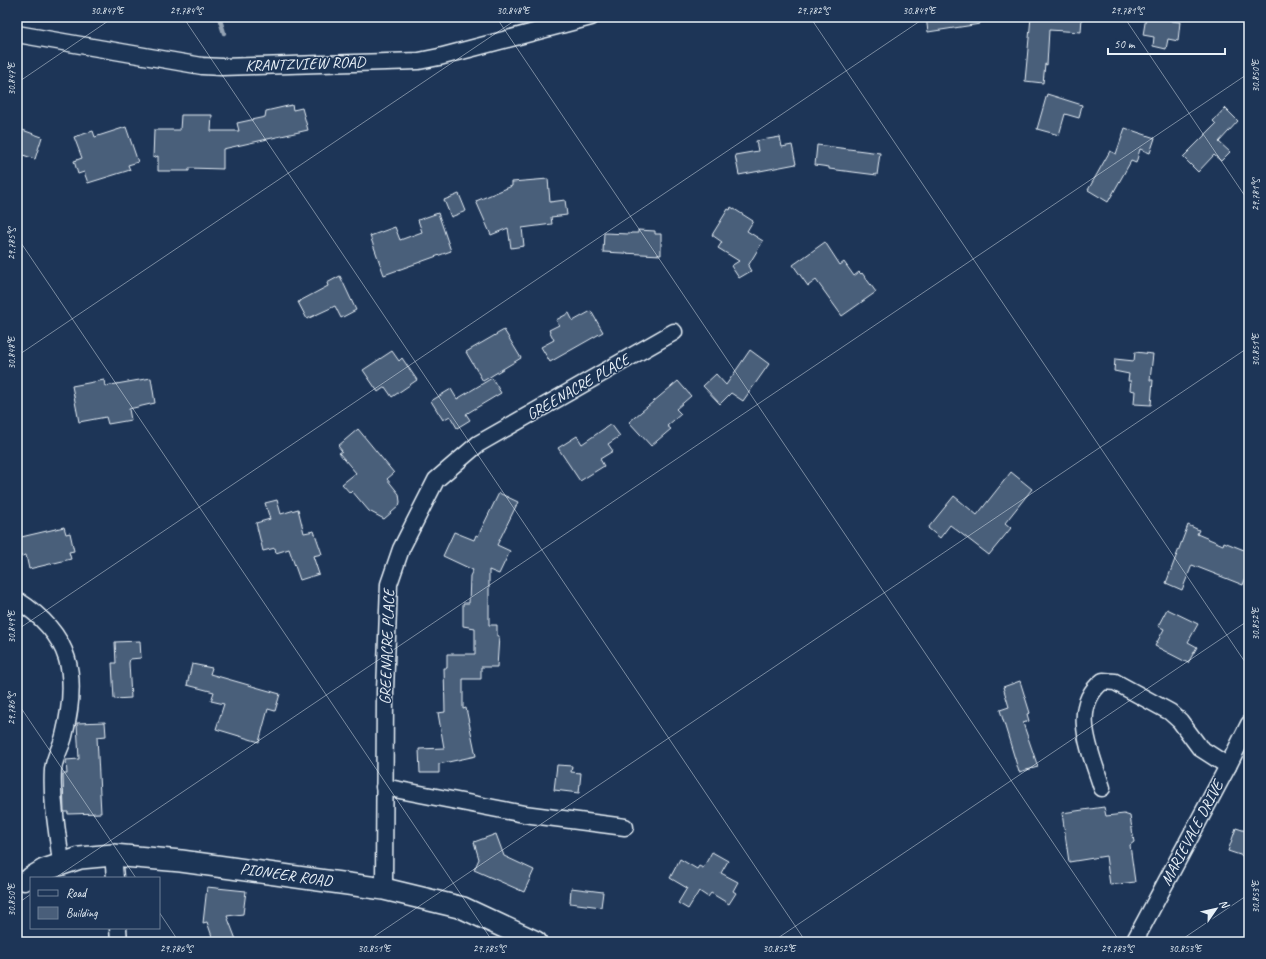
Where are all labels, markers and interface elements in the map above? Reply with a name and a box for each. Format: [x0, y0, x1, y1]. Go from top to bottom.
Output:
text: 30.847°E [91, 4, 125, 17]
text: 29.784°S [170, 4, 204, 17]
text: 30.848°E [497, 4, 531, 17]
text: 29.782°S [797, 4, 831, 17]
text: 30.849°E [903, 4, 937, 17]
text: 29.781°S [1111, 4, 1145, 17]
scale bar [1108, 30, 1225, 56]
text: 50 m [1114, 36, 1136, 52]
street label: KRANTZVIEW ROAD [245, 52, 367, 76]
text: 30.850°E [1249, 58, 1262, 92]
text: 30.847°E [5, 61, 18, 95]
text: 29.781°S [1249, 177, 1262, 211]
text: 29.785°S [5, 226, 18, 260]
text: 30.851°E [1249, 332, 1262, 366]
text: 30.848°E [5, 335, 18, 369]
street label: GREENACRE PLACE [523, 348, 635, 424]
street label: GREENACRE PLACE [375, 587, 399, 705]
text: 30.852°E [1249, 606, 1262, 640]
text: 30.849°E [5, 609, 18, 643]
text: 29.786°S [5, 691, 18, 725]
street label: MARIEVALE DRIVE [1156, 775, 1229, 889]
street label: PIONEER ROAD [239, 859, 335, 892]
legend [30, 877, 160, 929]
text: 30.853°E [1249, 879, 1262, 913]
text: 30.850°E [5, 882, 18, 916]
text: Road [66, 885, 88, 901]
north arrow [1196, 889, 1236, 929]
text: N [1217, 897, 1233, 912]
text: Building [66, 905, 98, 921]
text: 29.786°S [160, 942, 194, 955]
text: 30.851°E [358, 942, 392, 955]
text: 29.785°S [473, 942, 507, 955]
text: 30.852°E [763, 942, 797, 955]
text: 29.783°S [1101, 942, 1135, 955]
text: 30.853°E [1169, 942, 1203, 955]

